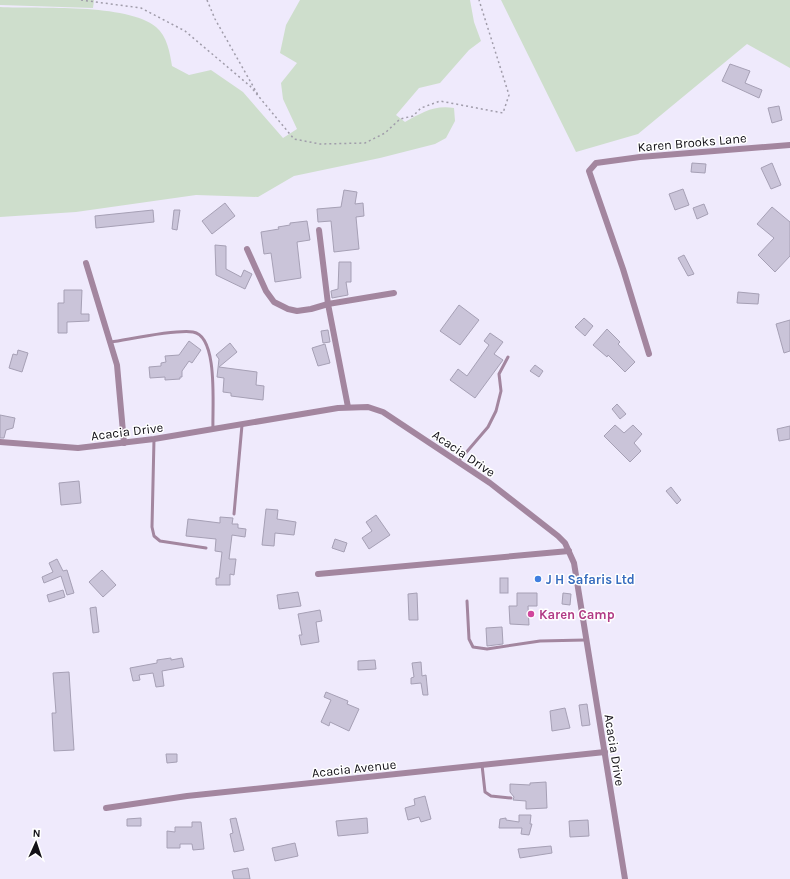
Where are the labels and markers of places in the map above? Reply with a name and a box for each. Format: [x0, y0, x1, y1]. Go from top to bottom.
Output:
place label: J H Safaris Ltd [546, 572, 635, 587]
marker: J H Safaris Ltd [533, 574, 543, 584]
place label: Karen Camp [539, 607, 615, 622]
marker: Karen Camp [526, 609, 536, 619]

